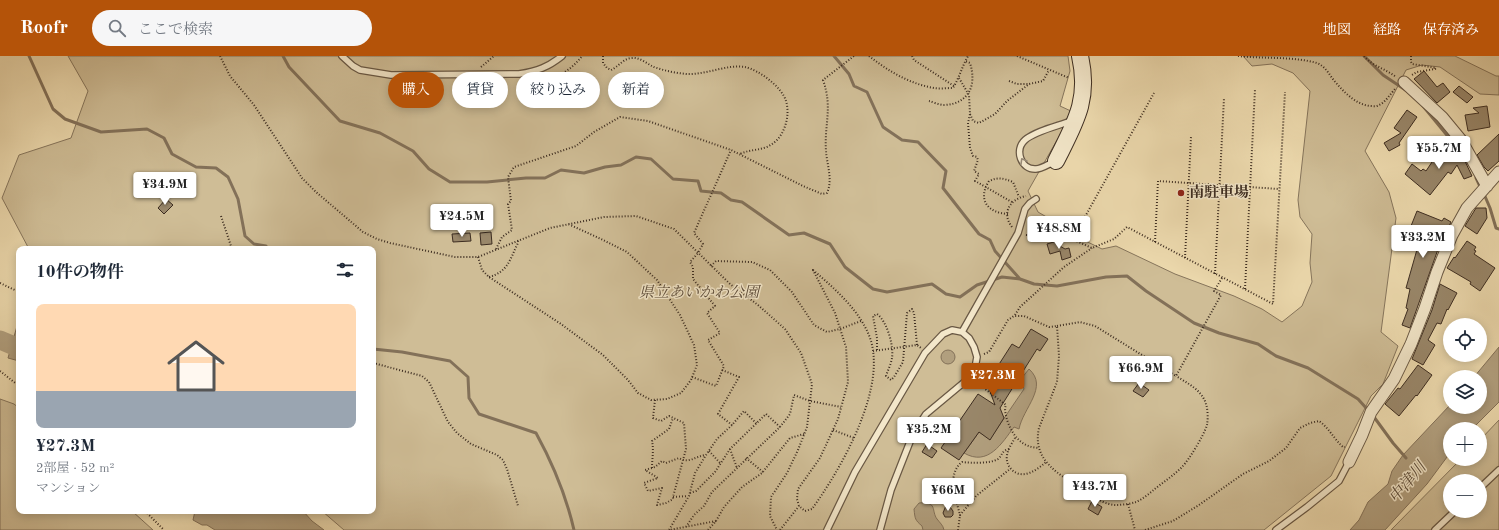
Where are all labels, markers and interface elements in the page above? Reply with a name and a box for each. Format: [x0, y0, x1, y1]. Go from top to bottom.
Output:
search box [92, 10, 372, 46]
icon: search [106, 17, 128, 39]
text: Roofr [20, 19, 68, 38]
text: ここで検索 [138, 23, 213, 38]
text: 地図 [1323, 23, 1351, 37]
text: 経路 [1373, 23, 1401, 37]
text: 保存済み [1423, 23, 1479, 37]
chip: 購入 [388, 72, 444, 108]
chip: 賃貸 [452, 72, 508, 108]
chip: 絞り込み [516, 72, 600, 108]
chip: 新着 [608, 72, 664, 108]
pin: ¥55.7M [1406, 136, 1472, 170]
text: ¥55.7M [1416, 142, 1462, 155]
one-way arrow [1021, 158, 1028, 165]
pin: ¥34.9M [132, 172, 198, 206]
text: ¥34.9M [142, 178, 188, 191]
place label: 南駐車場 [1189, 184, 1249, 201]
marker: 南駐車場 [1176, 188, 1186, 198]
pin: ¥24.5M [429, 204, 495, 238]
text: ¥24.5M [439, 210, 485, 223]
pin: ¥48.8M [1026, 216, 1092, 250]
text: ¥48.8M [1036, 222, 1082, 235]
pin: ¥33.2M [1390, 225, 1456, 259]
text: ¥33.2M [1400, 231, 1446, 244]
icon: filters [334, 259, 356, 281]
text: 10件の物件 [36, 264, 124, 281]
park label: 県立あいかわ公園 [639, 284, 762, 301]
map controls [1443, 318, 1487, 518]
button: locate [1443, 318, 1487, 362]
icon: home [160, 330, 232, 402]
pin: ¥66.9M [1108, 356, 1174, 390]
text: ¥66.9M [1118, 362, 1164, 375]
pin: ¥27.3M [960, 363, 1026, 397]
text: ¥27.3M [970, 369, 1016, 382]
button: layers [1443, 370, 1487, 414]
pin: ¥35.2M [896, 417, 962, 451]
button: + [1443, 422, 1487, 466]
text: ¥35.2M [906, 423, 952, 436]
text: ¥27.3M [36, 438, 95, 455]
water label: 中津川 [1385, 457, 1431, 507]
text: 2部屋 · 52 m² [36, 462, 114, 475]
pin: ¥43.7M [1062, 474, 1128, 508]
button: − [1443, 474, 1487, 518]
pin: ¥66M [924, 478, 972, 512]
text: ¥43.7M [1072, 480, 1118, 493]
text: マンション [36, 482, 100, 495]
text: ¥66M [931, 484, 965, 497]

